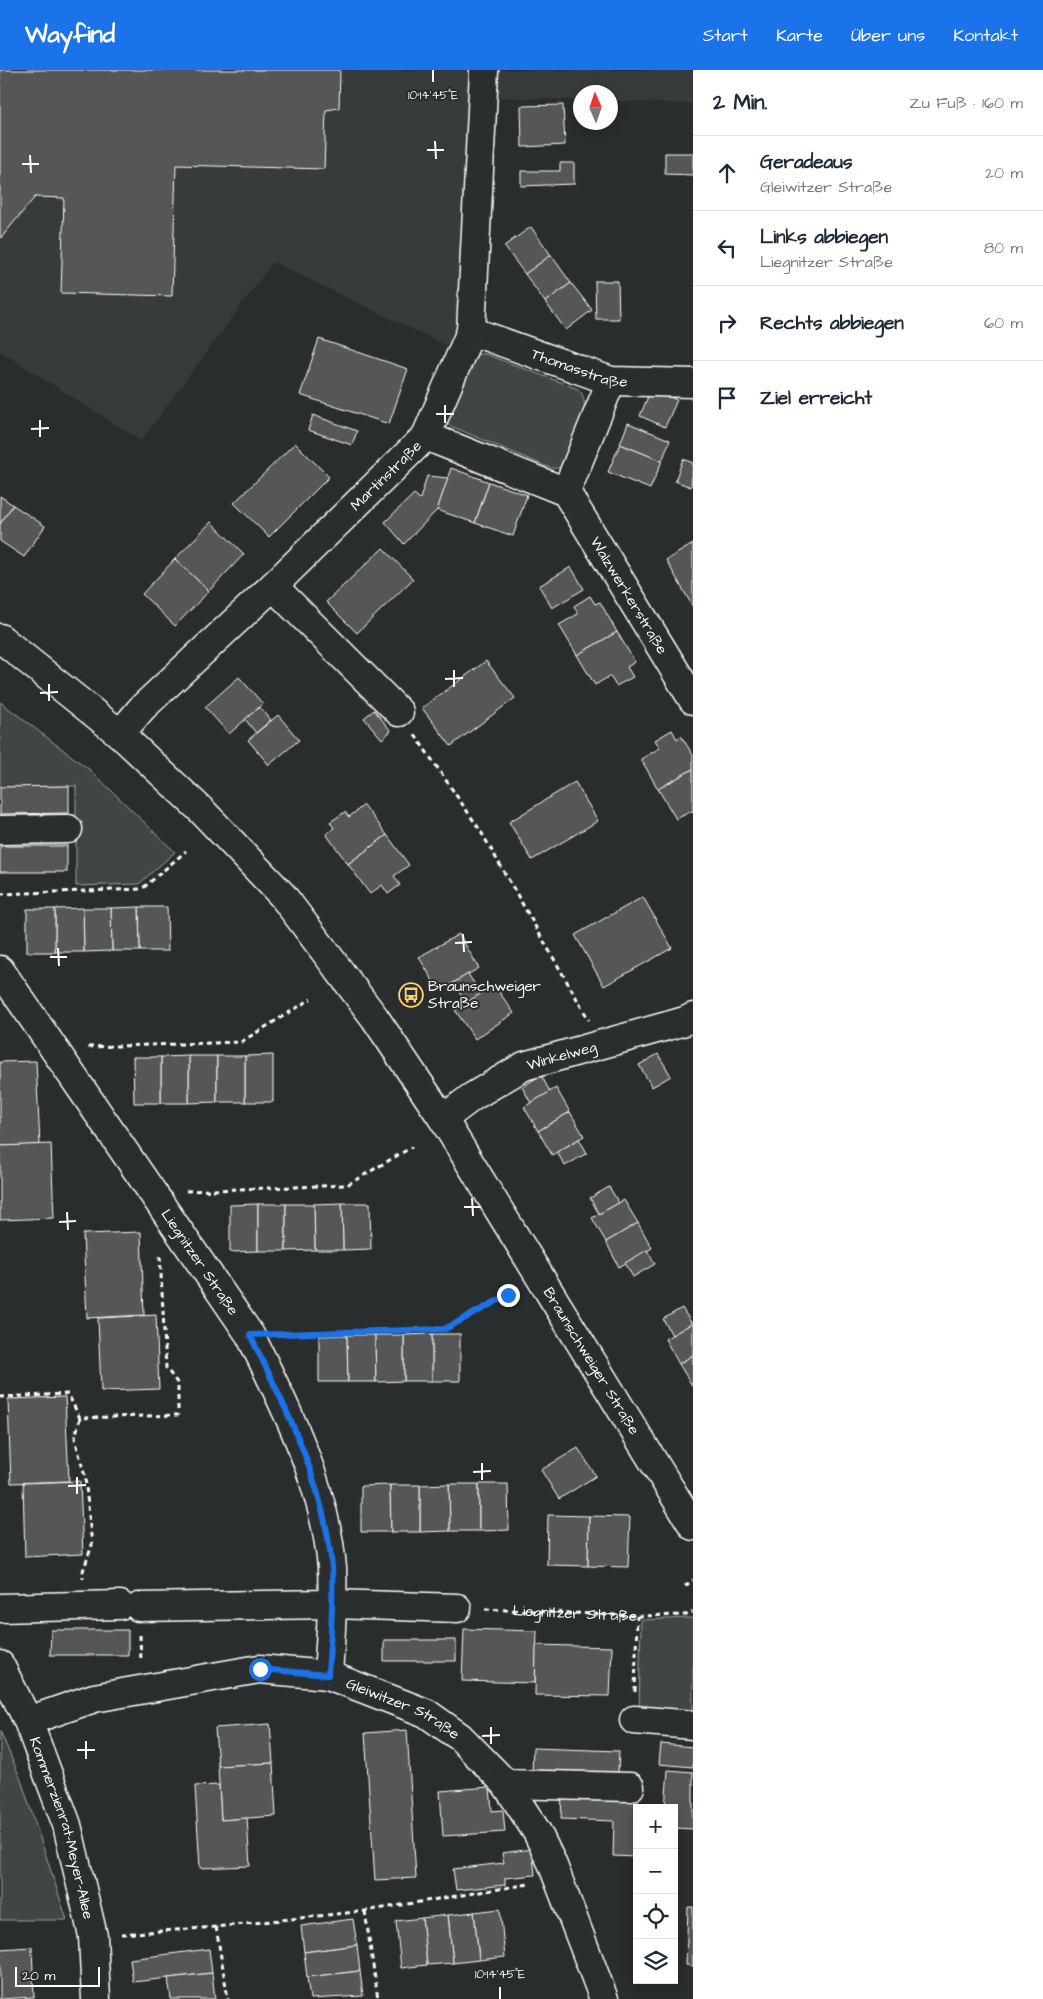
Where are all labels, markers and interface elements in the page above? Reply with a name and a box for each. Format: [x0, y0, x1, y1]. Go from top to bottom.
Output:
text: Wayfind [25, 18, 115, 52]
text: Start [703, 23, 748, 48]
text: Karte [776, 23, 823, 48]
text: Über uns [851, 23, 925, 48]
text: Kontakt [953, 23, 1018, 48]
north arrow [573, 85, 618, 130]
text: 10°14'45"E [408, 87, 458, 104]
text: 2 Min. [713, 88, 767, 117]
text: Zu Fuß · 160 m [909, 92, 1023, 114]
text: Geradeaus [760, 149, 852, 176]
icon: ahead [713, 159, 741, 187]
text: 20 m [985, 162, 1023, 184]
text: Gleiwitzer Straße [760, 176, 892, 198]
text: Links abbiegen [760, 224, 888, 251]
icon: left [713, 234, 741, 262]
text: 80 m [984, 237, 1023, 259]
text: Liegnitzer Straße [760, 251, 893, 273]
icon: right [713, 309, 741, 337]
text: Rechts abbiegen [760, 310, 904, 337]
text: 60 m [984, 312, 1023, 334]
street label: Thomasstraße [528, 343, 628, 392]
icon: arrive [713, 384, 741, 412]
text: Ziel erreicht [760, 385, 872, 412]
street label: Martinstraße [345, 436, 426, 515]
street label: Walzwerkerstraße [585, 533, 673, 658]
place label: Braunschweiger Straße [428, 976, 541, 1014]
bus stop icon: Braunschweiger Straße [398, 982, 424, 1008]
street label: Winkelweg [524, 1036, 599, 1075]
street label: Liegnitzer Straße [156, 1205, 244, 1319]
street label: Braunschweiger Straße [538, 1283, 645, 1439]
route end [497, 1284, 520, 1307]
street label: Liegnitzer Straße [512, 1600, 638, 1626]
route start [249, 1658, 272, 1681]
street label: Gleiwitzer Straße [343, 1673, 464, 1744]
street label: Kommerzienrat-Meyer-Allee [24, 1734, 99, 1921]
map controls [633, 1804, 678, 1984]
button: + [633, 1804, 678, 1849]
button: − [633, 1849, 678, 1894]
button: locate [633, 1894, 678, 1939]
button: layers [633, 1939, 678, 1984]
scale bar [15, 1964, 100, 1987]
text: 20 m [22, 1966, 55, 1986]
text: 10°14'45"E [475, 1966, 525, 1983]

